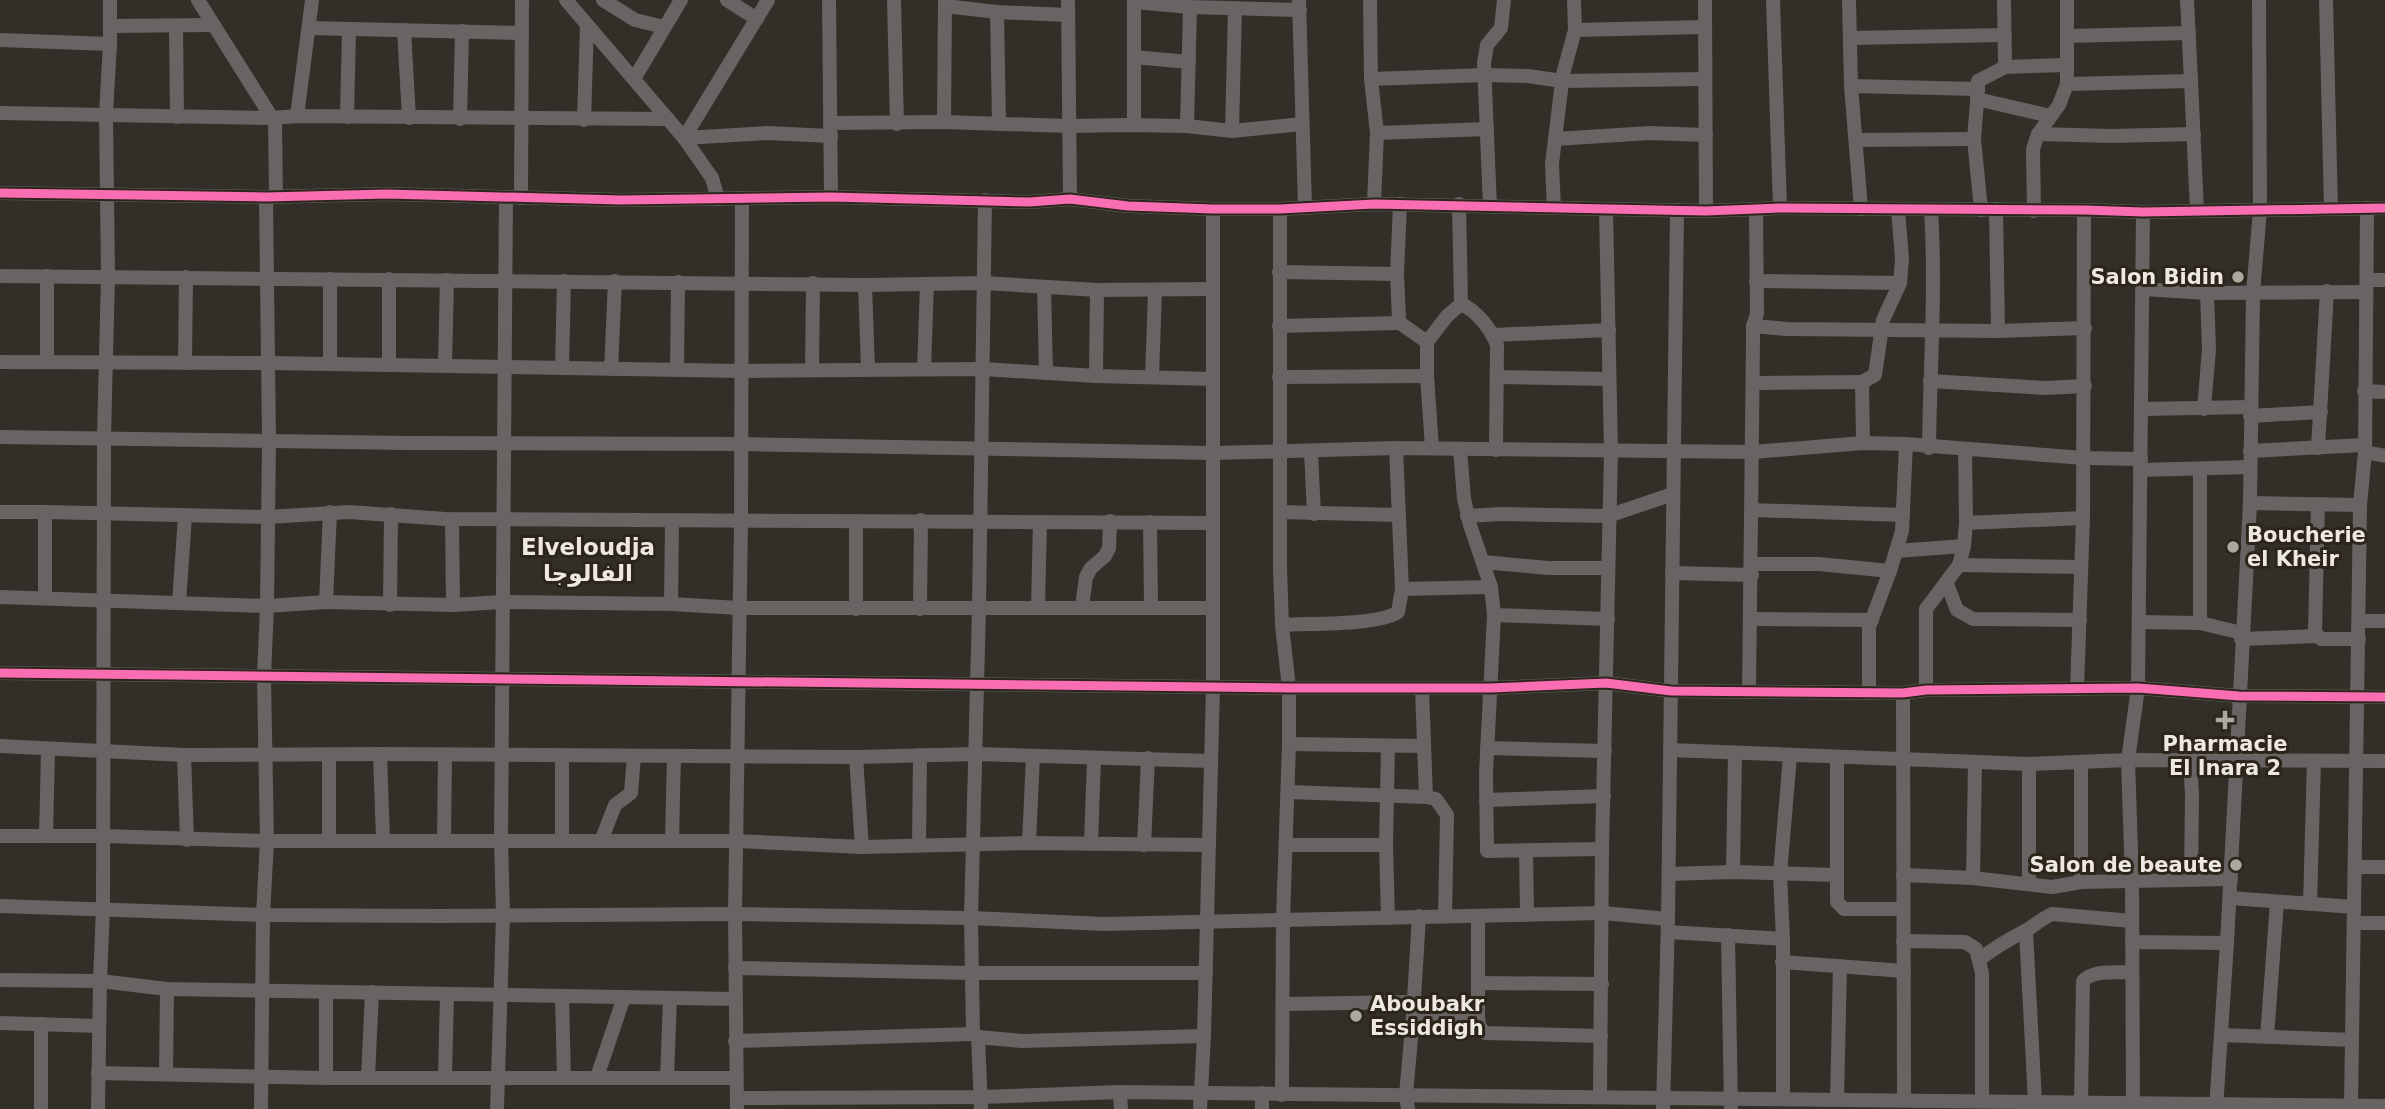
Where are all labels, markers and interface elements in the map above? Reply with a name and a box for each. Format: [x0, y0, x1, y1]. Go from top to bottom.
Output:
place label: Salon Bidin [2090, 265, 2224, 289]
marker: Salon Bidin [2230, 269, 2246, 285]
place label: Boucherie el Kheir [2247, 523, 2366, 571]
district label: Elveloudja الفالوجا [521, 534, 655, 587]
marker: Boucherie el Kheir [2225, 539, 2241, 555]
marker: Pharmacie El Inara 2 [2217, 712, 2233, 728]
place label: Pharmacie El Inara 2 [2163, 732, 2287, 780]
place label: Salon de beaute [2030, 853, 2222, 877]
marker: Salon de beaute [2228, 857, 2244, 873]
place label: Aboubakr Essiddigh [1370, 992, 1485, 1040]
marker: Aboubakr Essiddigh [1348, 1008, 1364, 1024]

